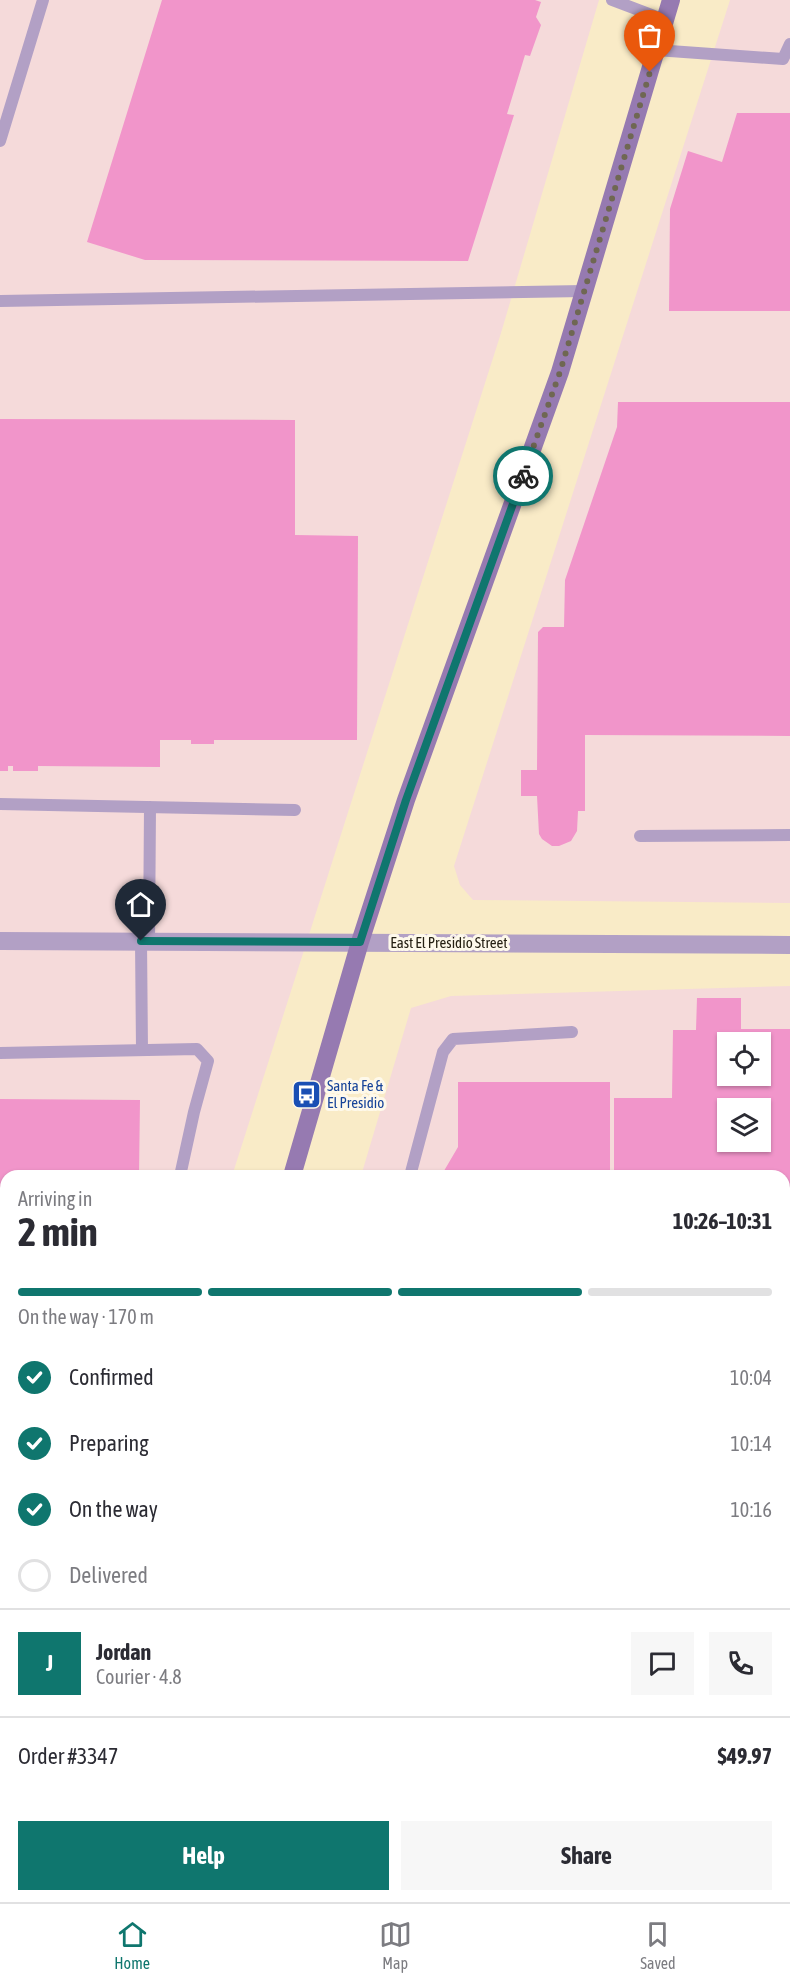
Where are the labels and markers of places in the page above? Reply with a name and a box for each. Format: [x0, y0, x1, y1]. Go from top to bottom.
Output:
pin [624, 10, 675, 72]
pin [115, 879, 166, 941]
place label: Santa Fe & El Presidio [327, 1077, 384, 1111]
bus stop icon: Santa Fe & El Presidio [290, 1079, 322, 1111]

